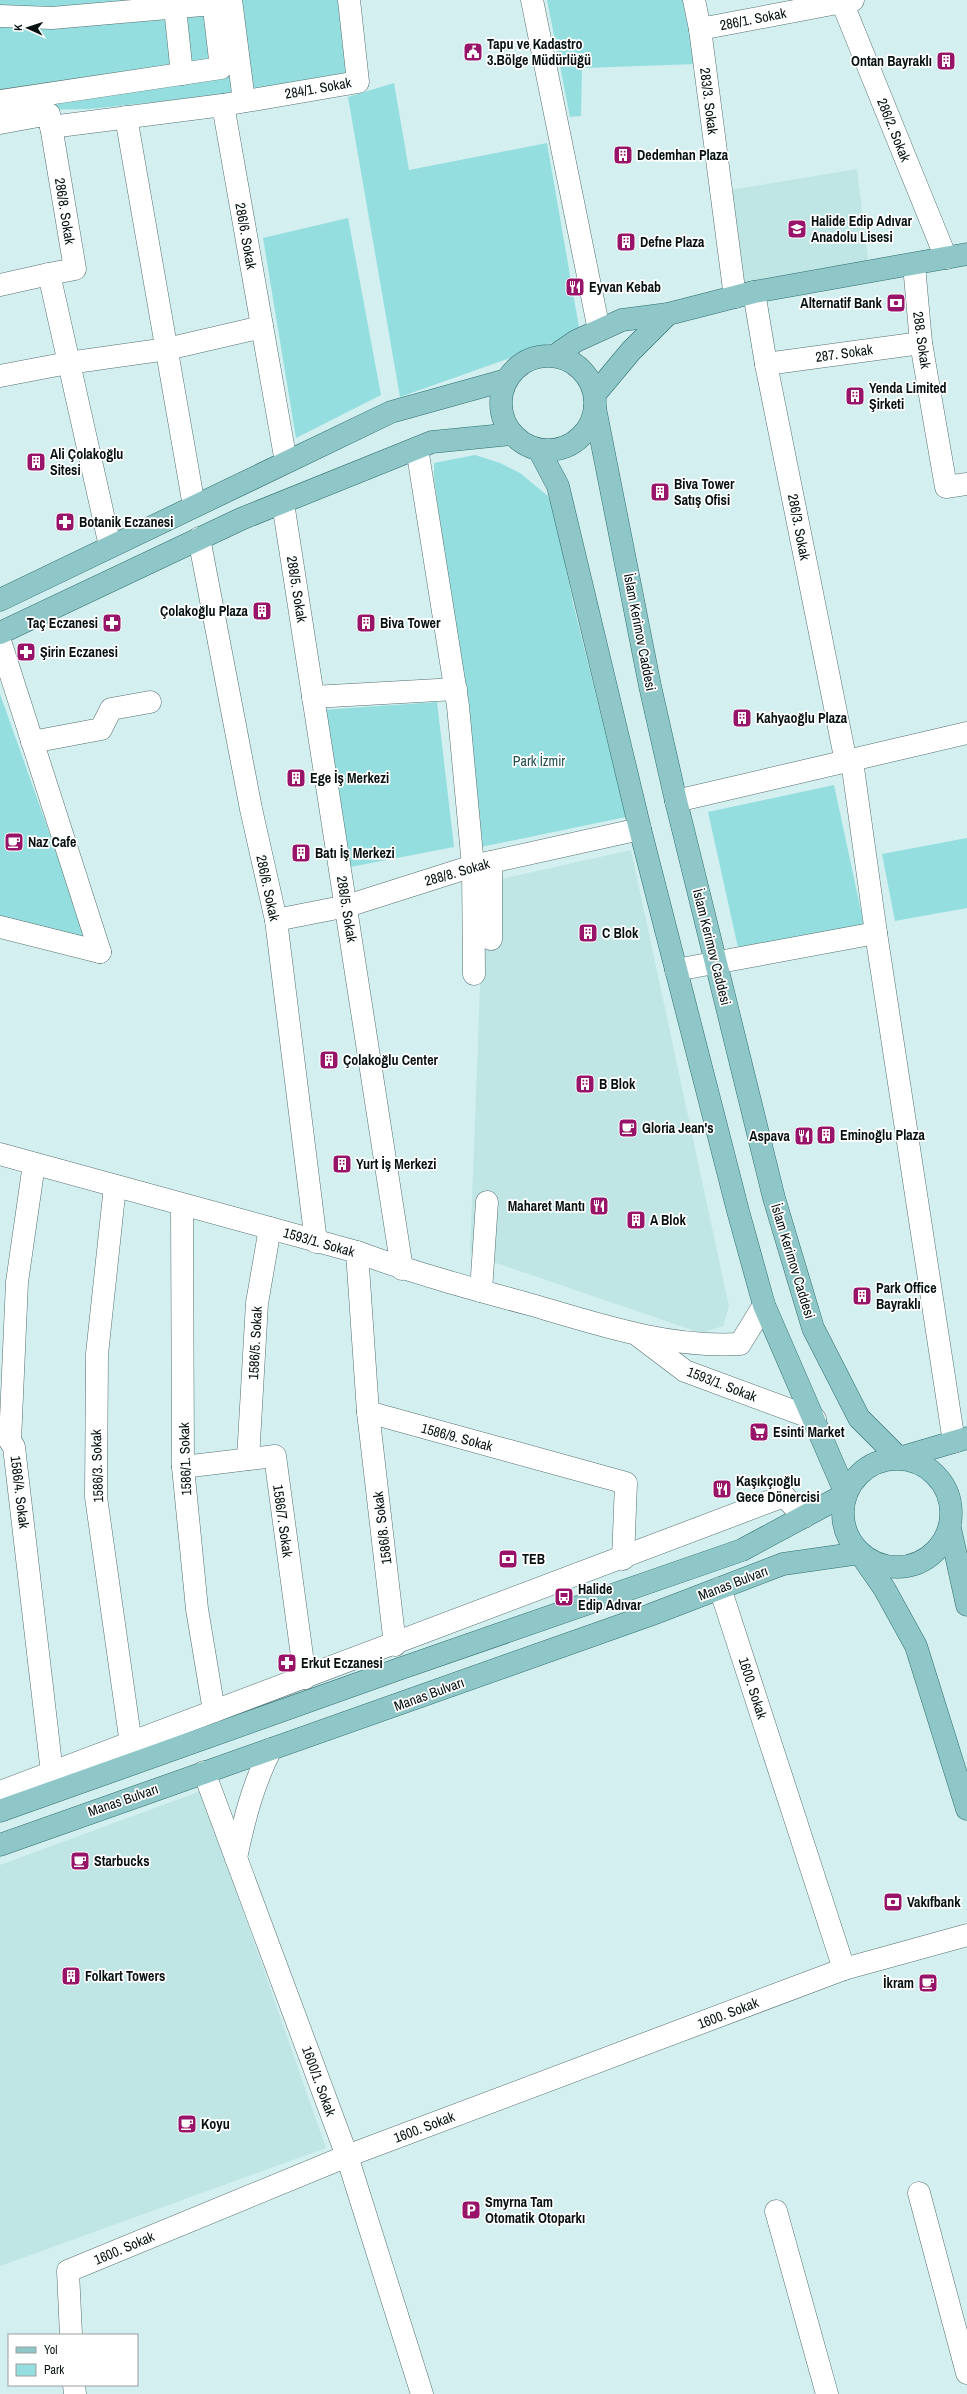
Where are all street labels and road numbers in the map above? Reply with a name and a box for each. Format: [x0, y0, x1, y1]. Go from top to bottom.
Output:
street label: 286/1. Sokak [718, 4, 788, 34]
street label: 283/3. Sokak [696, 67, 722, 136]
street label: 284/1. Sokak [283, 73, 353, 103]
street label: 286/2. Sokak [873, 96, 915, 165]
street label: 286/8. Sokak [51, 176, 79, 246]
street label: 286/6. Sokak [231, 201, 261, 271]
street label: 288. Sokak [909, 310, 935, 370]
street label: 287. Sokak [814, 340, 874, 366]
street label: 286/3. Sokak [784, 492, 814, 562]
street label: 288/5. Sokak [283, 554, 311, 624]
street label: İslam Kerimov Caddesi [620, 572, 660, 692]
street label: 286/6. Sokak [252, 853, 284, 923]
street label: 288/8. Sokak [422, 854, 492, 890]
street label: 288/5. Sokak [333, 874, 361, 944]
street label: İslam Kerimov Caddesi [689, 887, 735, 1007]
street label: İslam Kerimov Caddesi [767, 1201, 819, 1321]
street label: 1593/1. Sokak [281, 1223, 357, 1261]
street label: 1586/5. Sokak [244, 1306, 266, 1380]
street label: 1593/1. Sokak [685, 1362, 760, 1406]
street label: 1586/9. Sokak [419, 1419, 495, 1455]
street label: 1586/1. Sokak [175, 1422, 195, 1496]
street label: 1586/3. Sokak [87, 1429, 107, 1503]
street label: 1586/4. Sokak [7, 1454, 33, 1530]
street label: 1586/7. Sokak [269, 1483, 297, 1559]
street label: 1586/8. Sokak [369, 1490, 395, 1566]
street label: Manas Bulvarı [696, 1561, 770, 1605]
street label: 1600. Sokak [735, 1655, 772, 1721]
street label: Manas Bulvarı [391, 1673, 467, 1715]
street label: Manas Bulvarı [85, 1780, 161, 1820]
street label: 1600. Sokak [695, 1993, 761, 2033]
street label: 1600/1. Sokak [298, 2043, 340, 2119]
street label: 1600. Sokak [391, 2107, 457, 2147]
street label: 1600. Sokak [91, 2227, 157, 2269]

